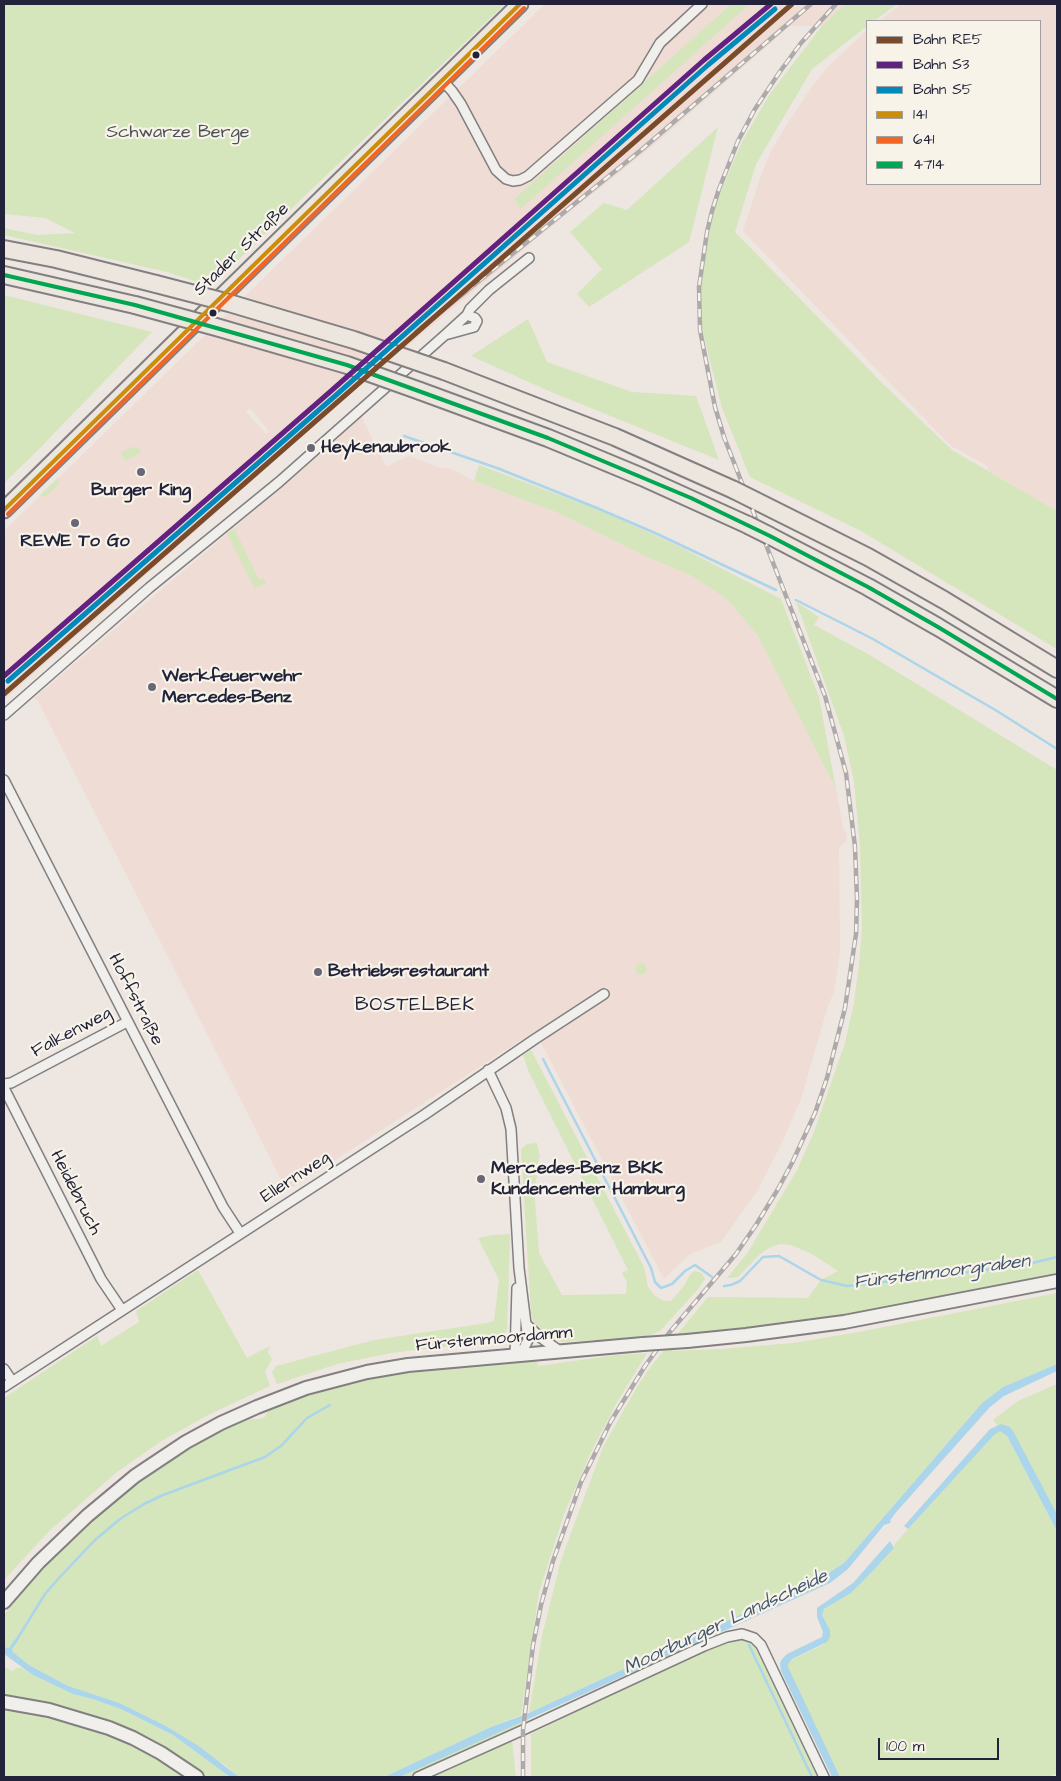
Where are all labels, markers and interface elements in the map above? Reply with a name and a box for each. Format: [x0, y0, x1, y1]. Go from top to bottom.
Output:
legend [866, 20, 1041, 185]
text: Bahn RE5 [913, 29, 982, 50]
unlabelled marker [471, 50, 481, 60]
text: Bahn S3 [913, 54, 970, 75]
text: Bahn S5 [913, 79, 973, 100]
text: 141 [913, 104, 927, 125]
park label: Schwarze Berge [107, 122, 249, 144]
text: 641 [913, 129, 935, 150]
text: 4714 [913, 154, 945, 175]
street label: Stader Straße [190, 199, 294, 301]
unlabelled marker [208, 308, 218, 318]
place label: Heykenaubrook [321, 437, 451, 459]
marker: Heykenaubrook [305, 442, 317, 454]
marker: Burger King [135, 466, 147, 478]
place label: Burger King [91, 480, 191, 502]
marker: REWE To Go [69, 517, 81, 529]
place label: REWE To Go [20, 531, 130, 553]
place label: Werkfeuerwehr Mercedes-Benz [162, 666, 302, 709]
marker: Werkfeuerwehr Mercedes-Benz [146, 681, 158, 693]
street label: Hoffstraße [103, 950, 167, 1050]
place label: Betriebsrestaurant [328, 961, 489, 983]
marker: Betriebsrestaurant [312, 966, 324, 978]
district label: BOSTELBEK [354, 995, 476, 1017]
street label: Falkenweg [28, 1003, 116, 1063]
street label: Heidebruch [45, 1147, 105, 1239]
street label: Ellernweg [257, 1148, 335, 1208]
place label: Mercedes-Benz BKK Kundencenter Hamburg [491, 1158, 685, 1200]
marker: Mercedes-Benz BKK Kundencenter Hamburg [475, 1173, 487, 1185]
water label: Fürstenmoorgraben [853, 1251, 1031, 1295]
street label: Fürstenmoordamm [415, 1322, 573, 1358]
water label: Moorburger Landscheide [620, 1566, 832, 1680]
scale bar [881, 1728, 1002, 1760]
text: 100 m [886, 1736, 925, 1757]

